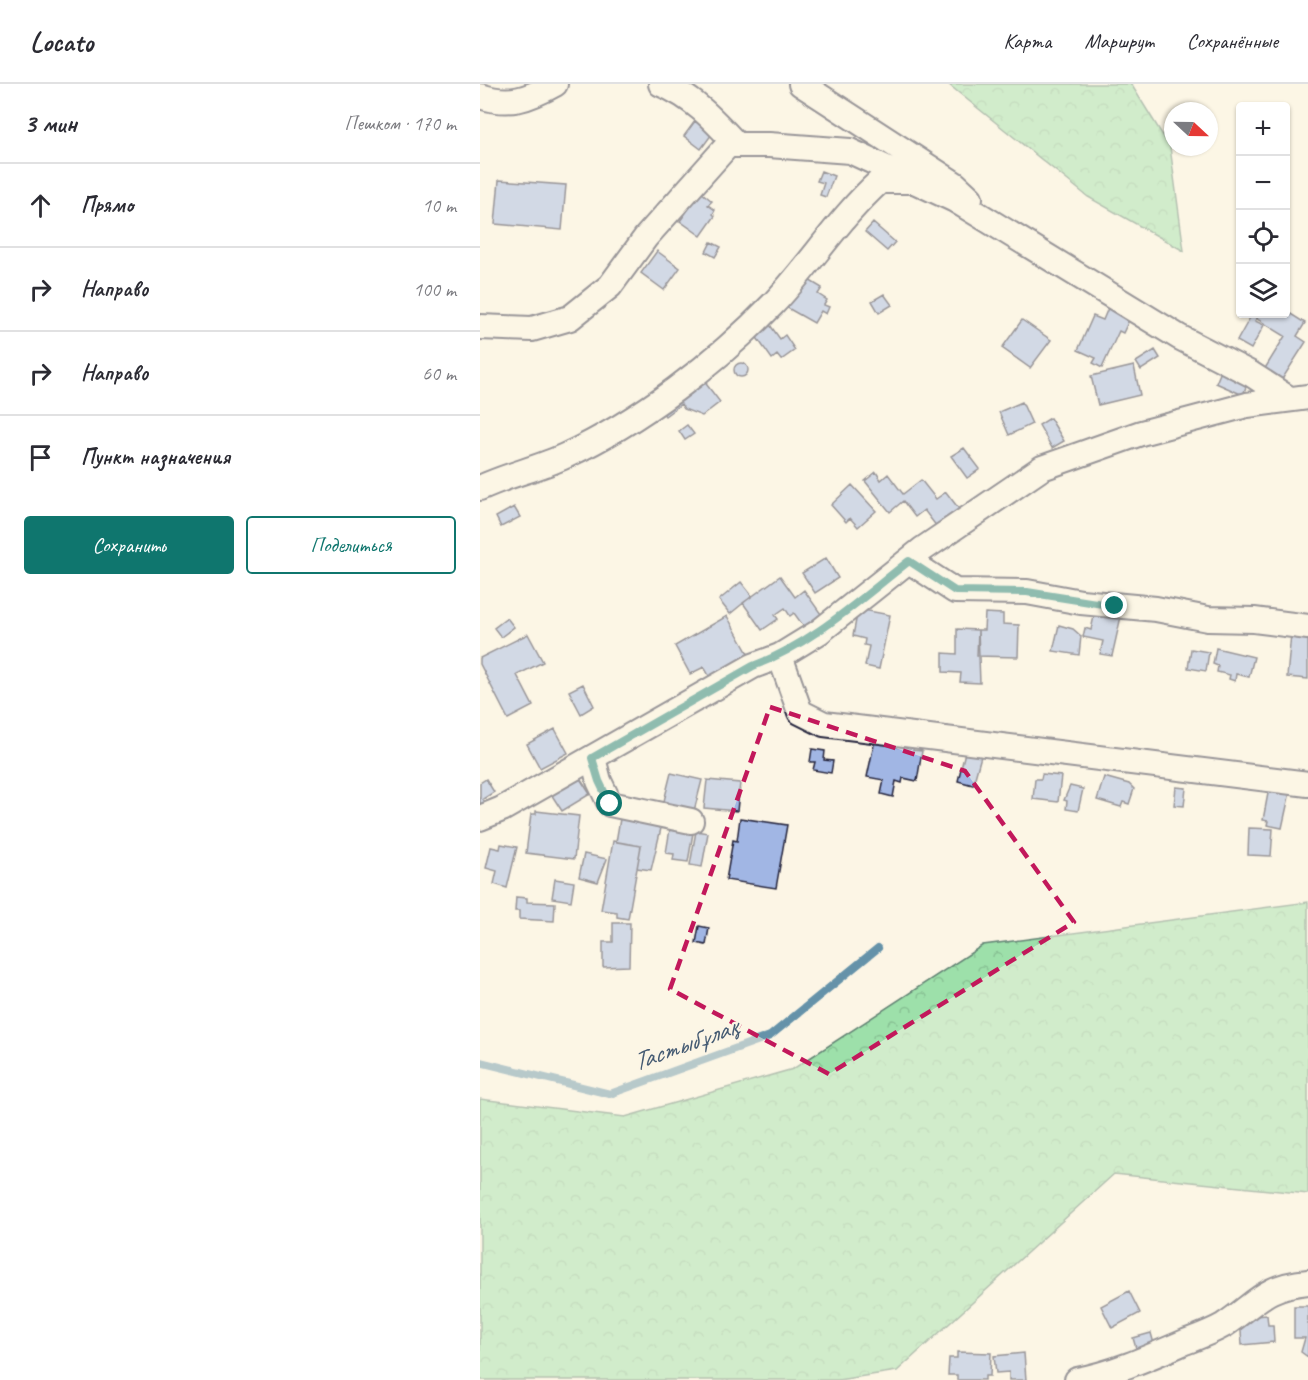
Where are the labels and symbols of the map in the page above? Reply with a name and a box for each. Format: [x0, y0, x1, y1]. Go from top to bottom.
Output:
north arrow [1164, 102, 1218, 156]
route end [1101, 592, 1127, 618]
route start [596, 790, 622, 816]
water label: Тастыбұлақ [627, 1008, 746, 1078]

